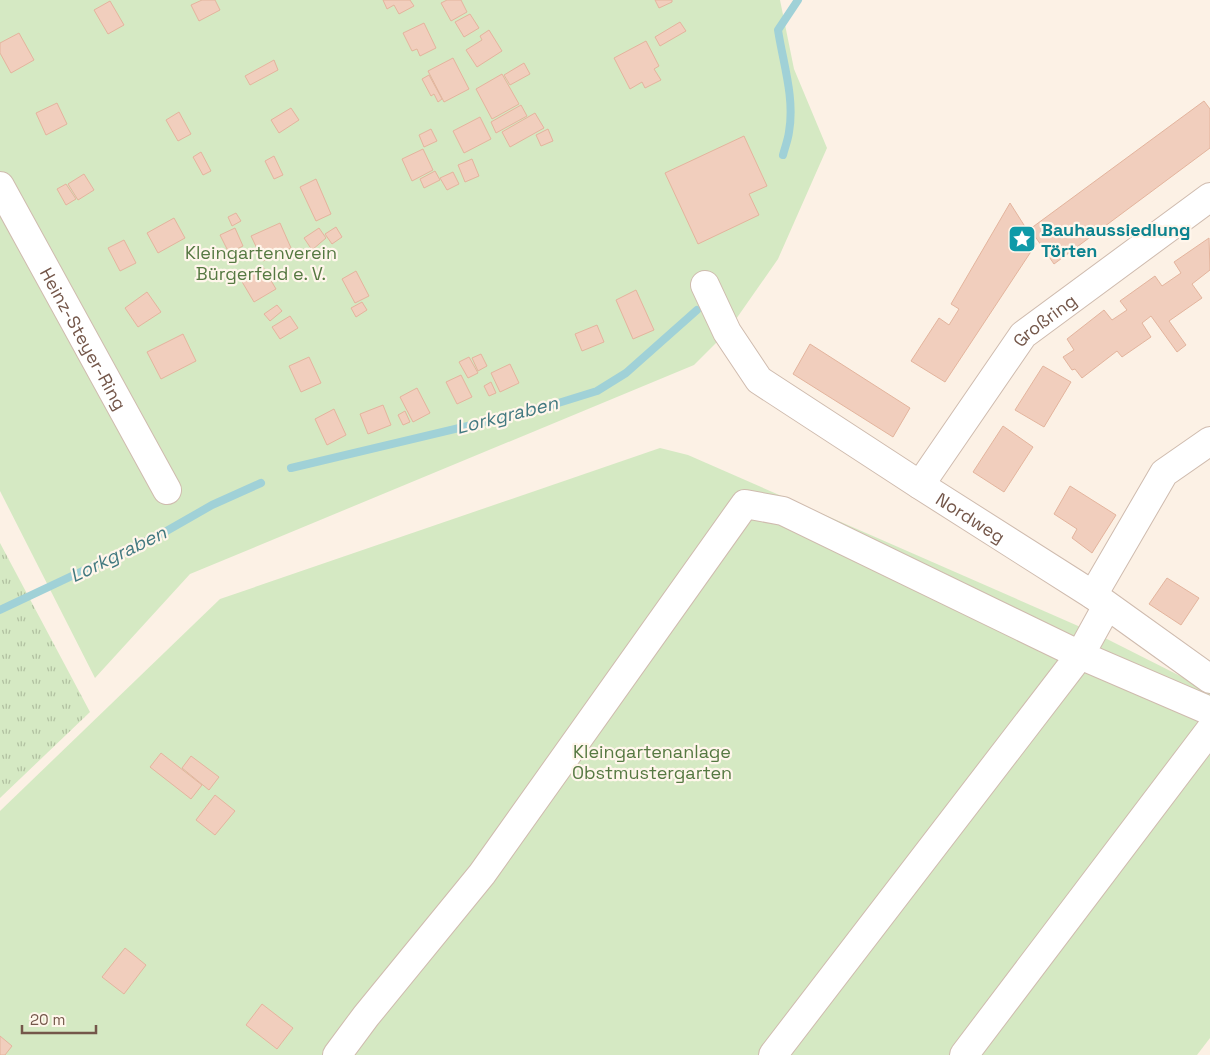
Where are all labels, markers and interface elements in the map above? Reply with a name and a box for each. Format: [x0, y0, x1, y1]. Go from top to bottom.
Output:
place label: Bauhaussiedlung Törten [1041, 218, 1191, 262]
place icon: Bauhaussiedlung Törten [1007, 224, 1037, 254]
park label: Kleingartenverein Bürgerfeld e. V. [185, 241, 337, 285]
street label: Heinz-Steyer-Ring [35, 263, 132, 414]
street label: Großring [1007, 288, 1081, 351]
water label: Lorkgraben [454, 390, 561, 440]
street label: Nordweg [932, 487, 1010, 548]
water label: Lorkgraben [66, 520, 171, 588]
park label: Kleingartenanlage Obstmustergarten [572, 740, 732, 784]
scale bar [22, 1002, 96, 1034]
text: 20 m [30, 1010, 65, 1029]

